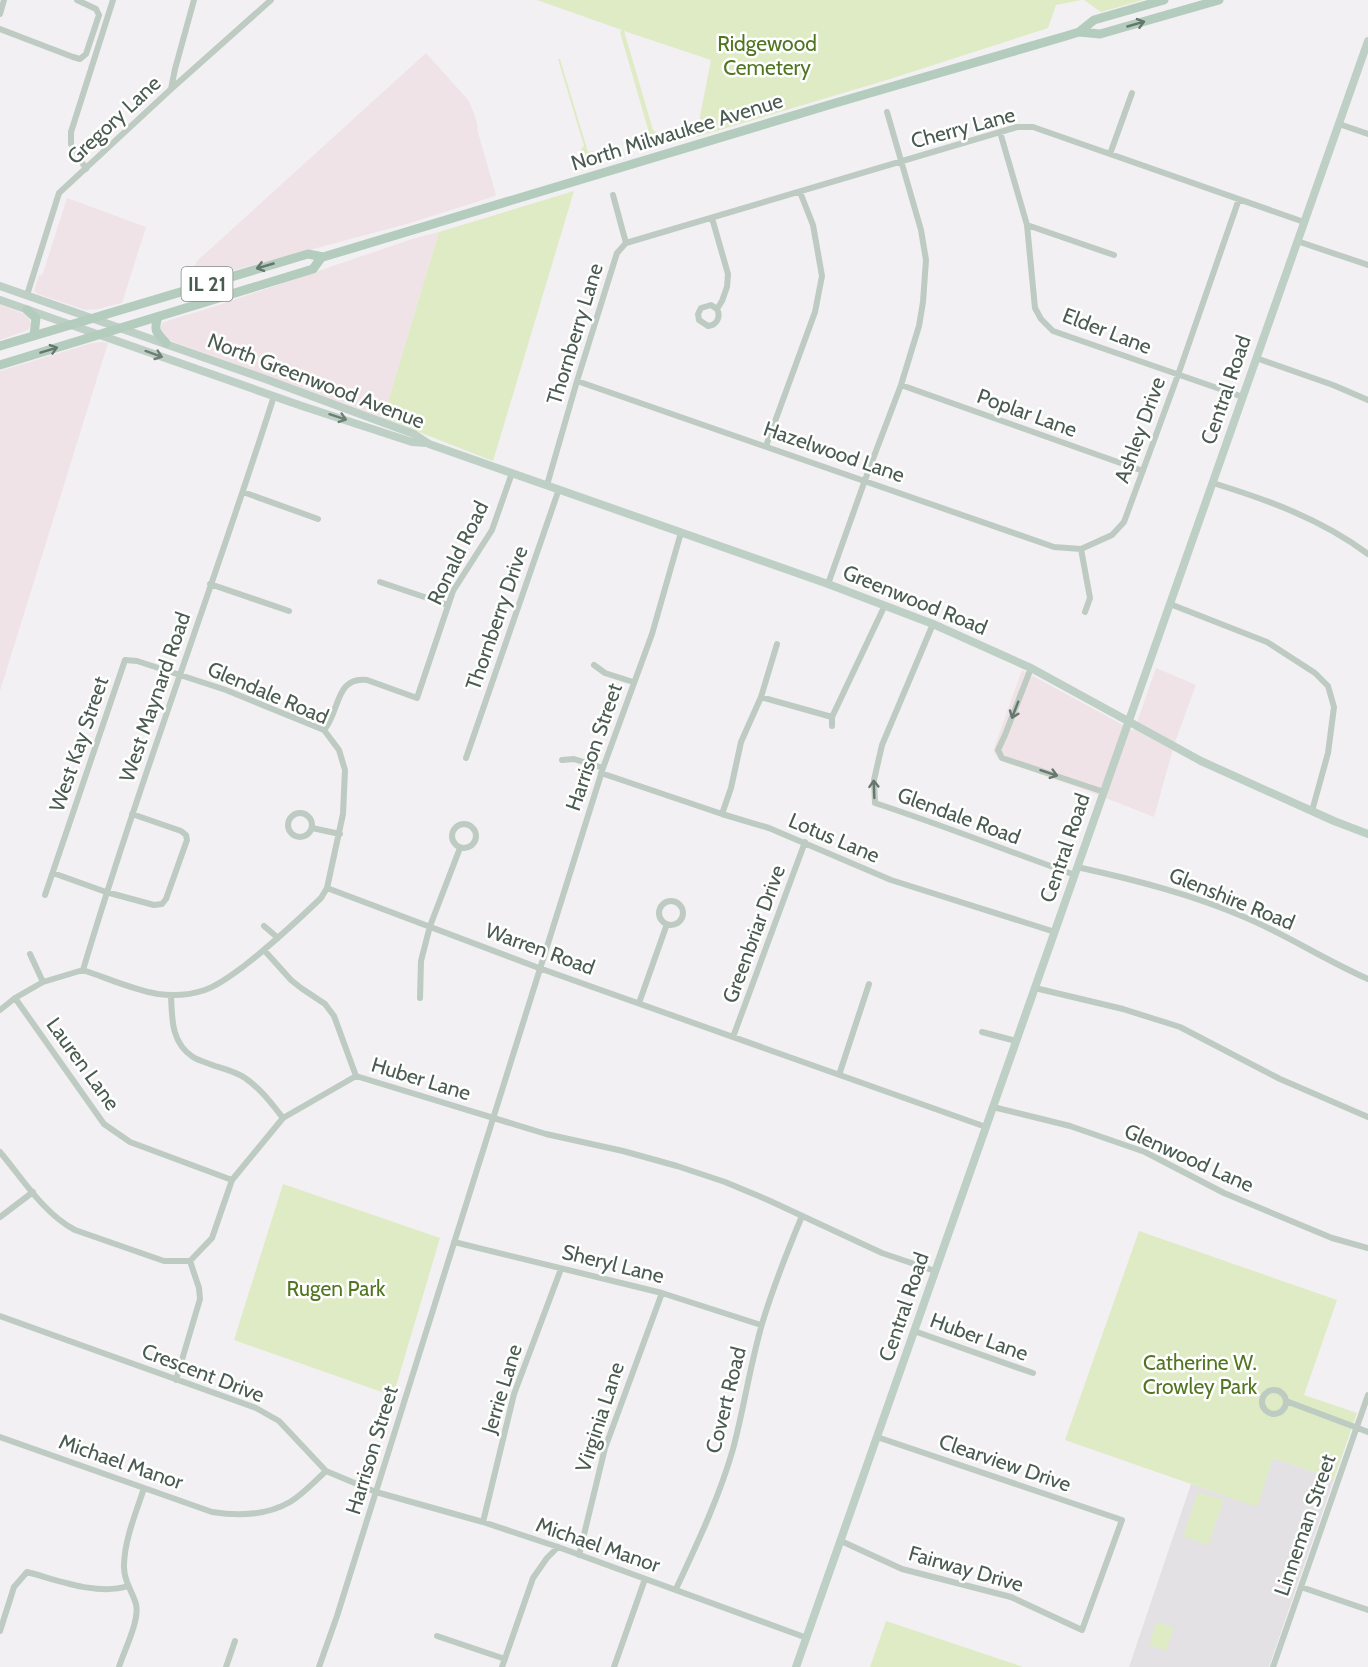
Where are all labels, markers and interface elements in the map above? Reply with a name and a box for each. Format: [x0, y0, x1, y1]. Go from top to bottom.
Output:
one-way arrow [1126, 18, 1145, 29]
park label: Ridgewood Cemetery [717, 31, 817, 80]
street label: Gregory Lane [62, 70, 166, 169]
street label: North Milwaukee Avenue [568, 87, 786, 176]
street label: Cherry Lane [908, 102, 1018, 153]
street label: Thornberry Lane [541, 260, 608, 408]
one-way arrow [256, 261, 275, 273]
road number: IL 21 [182, 267, 232, 301]
street label: Elder Lane [1059, 302, 1155, 359]
street label: North Greenwood Avenue [204, 328, 428, 434]
street label: Central Road [1195, 332, 1256, 448]
one-way arrow [39, 344, 58, 355]
one-way arrow [144, 349, 163, 360]
street label: Ashley Drive [1109, 373, 1170, 486]
street label: Poplar Lane [974, 383, 1081, 442]
one-way arrow [328, 413, 347, 424]
street label: Hazelwood Lane [760, 416, 908, 487]
street label: Ronald Road [422, 497, 493, 609]
street label: Thornberry Drive [460, 542, 533, 693]
street label: Greenwood Road [839, 559, 991, 640]
street label: West Maynard Road [114, 609, 195, 785]
street label: Glendale Road [204, 656, 332, 729]
street label: West Kay Street [44, 673, 113, 815]
street label: Harrison Street [560, 680, 627, 814]
one-way arrow [1009, 700, 1020, 718]
one-way arrow [1039, 769, 1058, 780]
one-way arrow [869, 779, 880, 799]
street label: Glendale Road [894, 782, 1024, 849]
street label: Central Road [1034, 790, 1095, 906]
street label: Lotus Lane [785, 807, 884, 868]
street label: Greenbriar Drive [717, 861, 790, 1006]
street label: Glenshire Road [1166, 862, 1299, 935]
street label: Warren Road [482, 917, 598, 980]
street label: Lauren Lane [41, 1013, 125, 1115]
street label: Huber Lane [368, 1052, 474, 1106]
street label: Glenwood Lane [1121, 1118, 1258, 1197]
street label: Sheryl Lane [559, 1239, 667, 1288]
street label: Central Road [873, 1249, 934, 1365]
park label: Rugen Park [287, 1276, 386, 1301]
street label: Huber Lane [927, 1307, 1032, 1366]
street label: Crescent Drive [138, 1338, 268, 1407]
street label: Jerrie Lane [476, 1341, 527, 1438]
street label: Covert Road [700, 1344, 751, 1456]
park label: Catherine W. Crowley Park [1143, 1350, 1258, 1399]
street label: Virginia Lane [570, 1358, 629, 1475]
street label: Harrison Street [340, 1383, 403, 1517]
street label: Clearview Drive [936, 1428, 1075, 1497]
street label: Michael Manor [56, 1429, 187, 1495]
street label: Linneman Street [1269, 1451, 1340, 1599]
street label: Michael Manor [533, 1512, 664, 1578]
street label: Fairway Drive [906, 1540, 1027, 1597]

